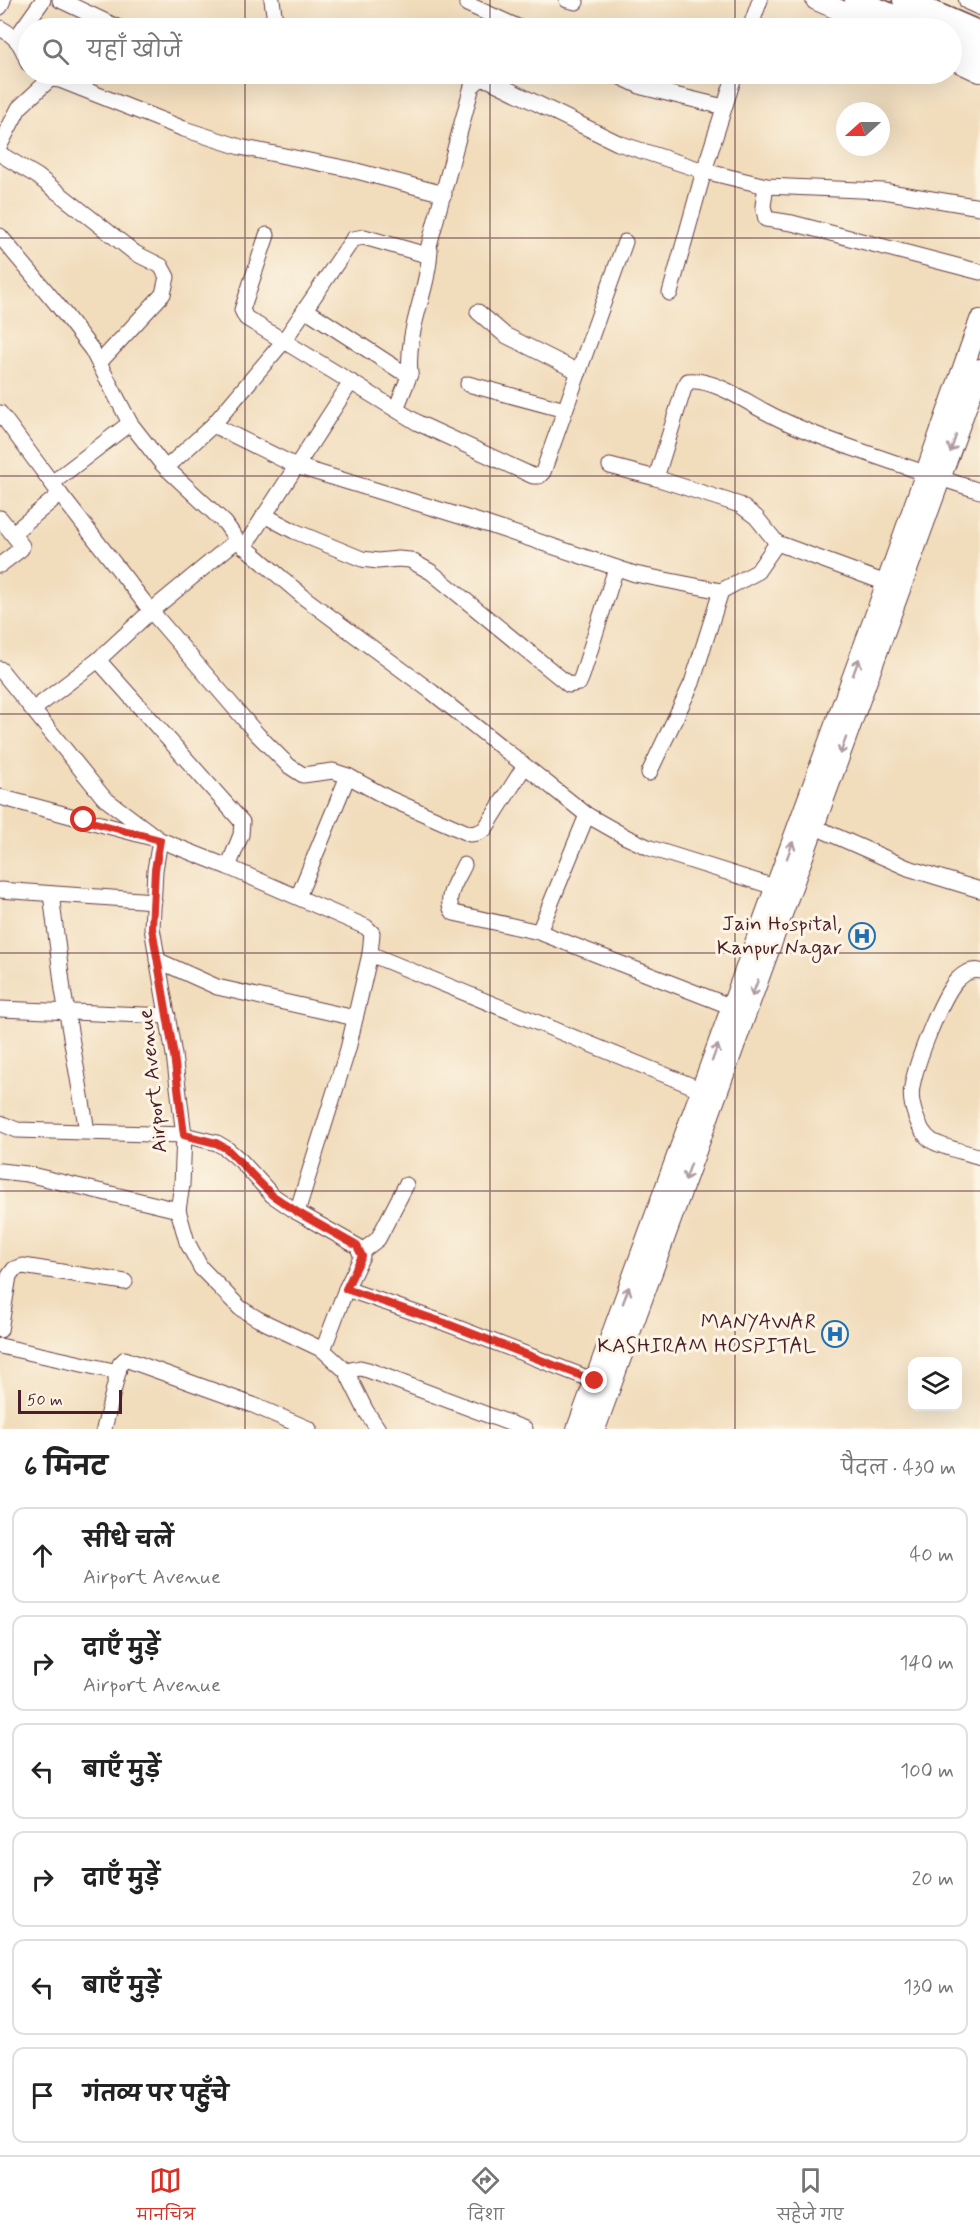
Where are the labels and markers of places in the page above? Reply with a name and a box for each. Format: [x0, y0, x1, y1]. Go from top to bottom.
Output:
place label: Jain Hospital, Kanpur Nagar [717, 910, 842, 963]
hospital icon: Jain Hospital, Kanpur Nagar [847, 921, 877, 951]
place label: MANYAWAR KASHIRAM HOSPITAL [597, 1308, 816, 1360]
hospital icon: MANYAWAR KASHIRAM HOSPITAL [820, 1319, 850, 1349]

